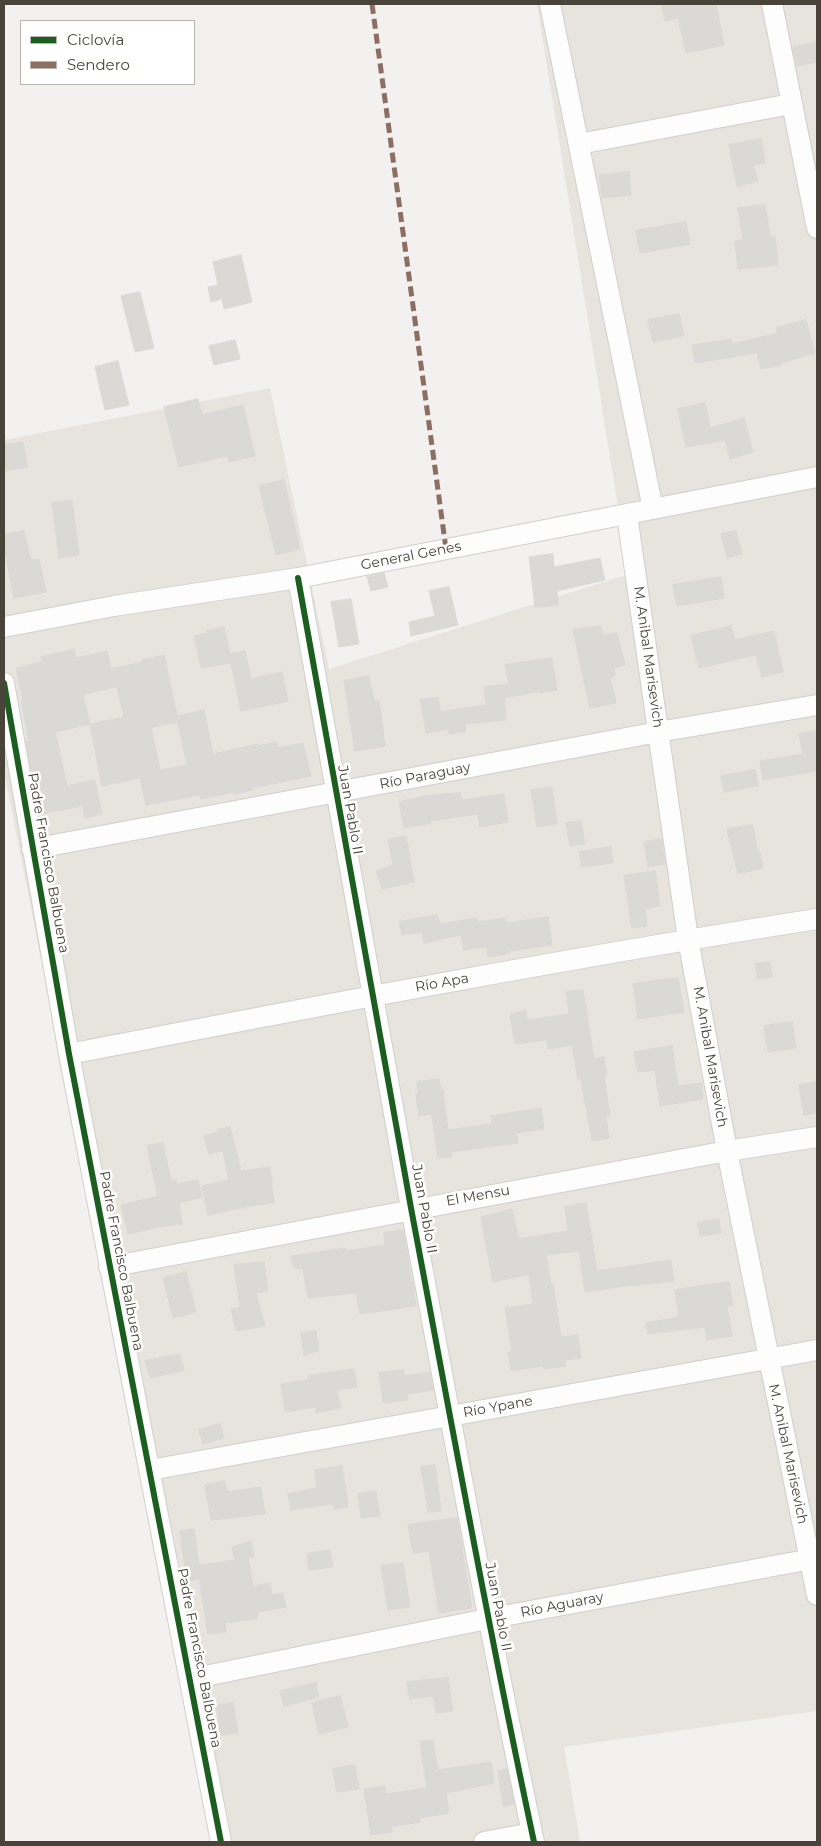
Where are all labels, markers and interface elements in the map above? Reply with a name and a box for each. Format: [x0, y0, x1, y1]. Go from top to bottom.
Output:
legend [20, 20, 195, 85]
text: Ciclovía [67, 30, 124, 49]
text: Sendero [67, 55, 130, 74]
street label: General Genes [359, 538, 463, 574]
street label: M. Anibal Marisevich [630, 585, 666, 729]
street label: Río Paraguay [378, 759, 472, 793]
street label: Juan Pablo II [334, 764, 366, 856]
street label: Padre Francisco Balbuena [24, 771, 72, 955]
street label: Río Apa [414, 970, 470, 996]
street label: M. Anibal Marisevich [689, 985, 731, 1129]
street label: Juan Pablo II [408, 1163, 440, 1255]
street label: Padre Francisco Balbuena [95, 1170, 147, 1352]
street label: El Mensu [445, 1182, 511, 1210]
street label: M. Anibal Marisevich [765, 1382, 811, 1526]
street label: Río Ypane [462, 1393, 534, 1421]
street label: Juan Pablo II [481, 1561, 515, 1653]
street label: Padre Francisco Balbuena [173, 1567, 225, 1749]
street label: Río Aguaray [519, 1589, 605, 1621]

